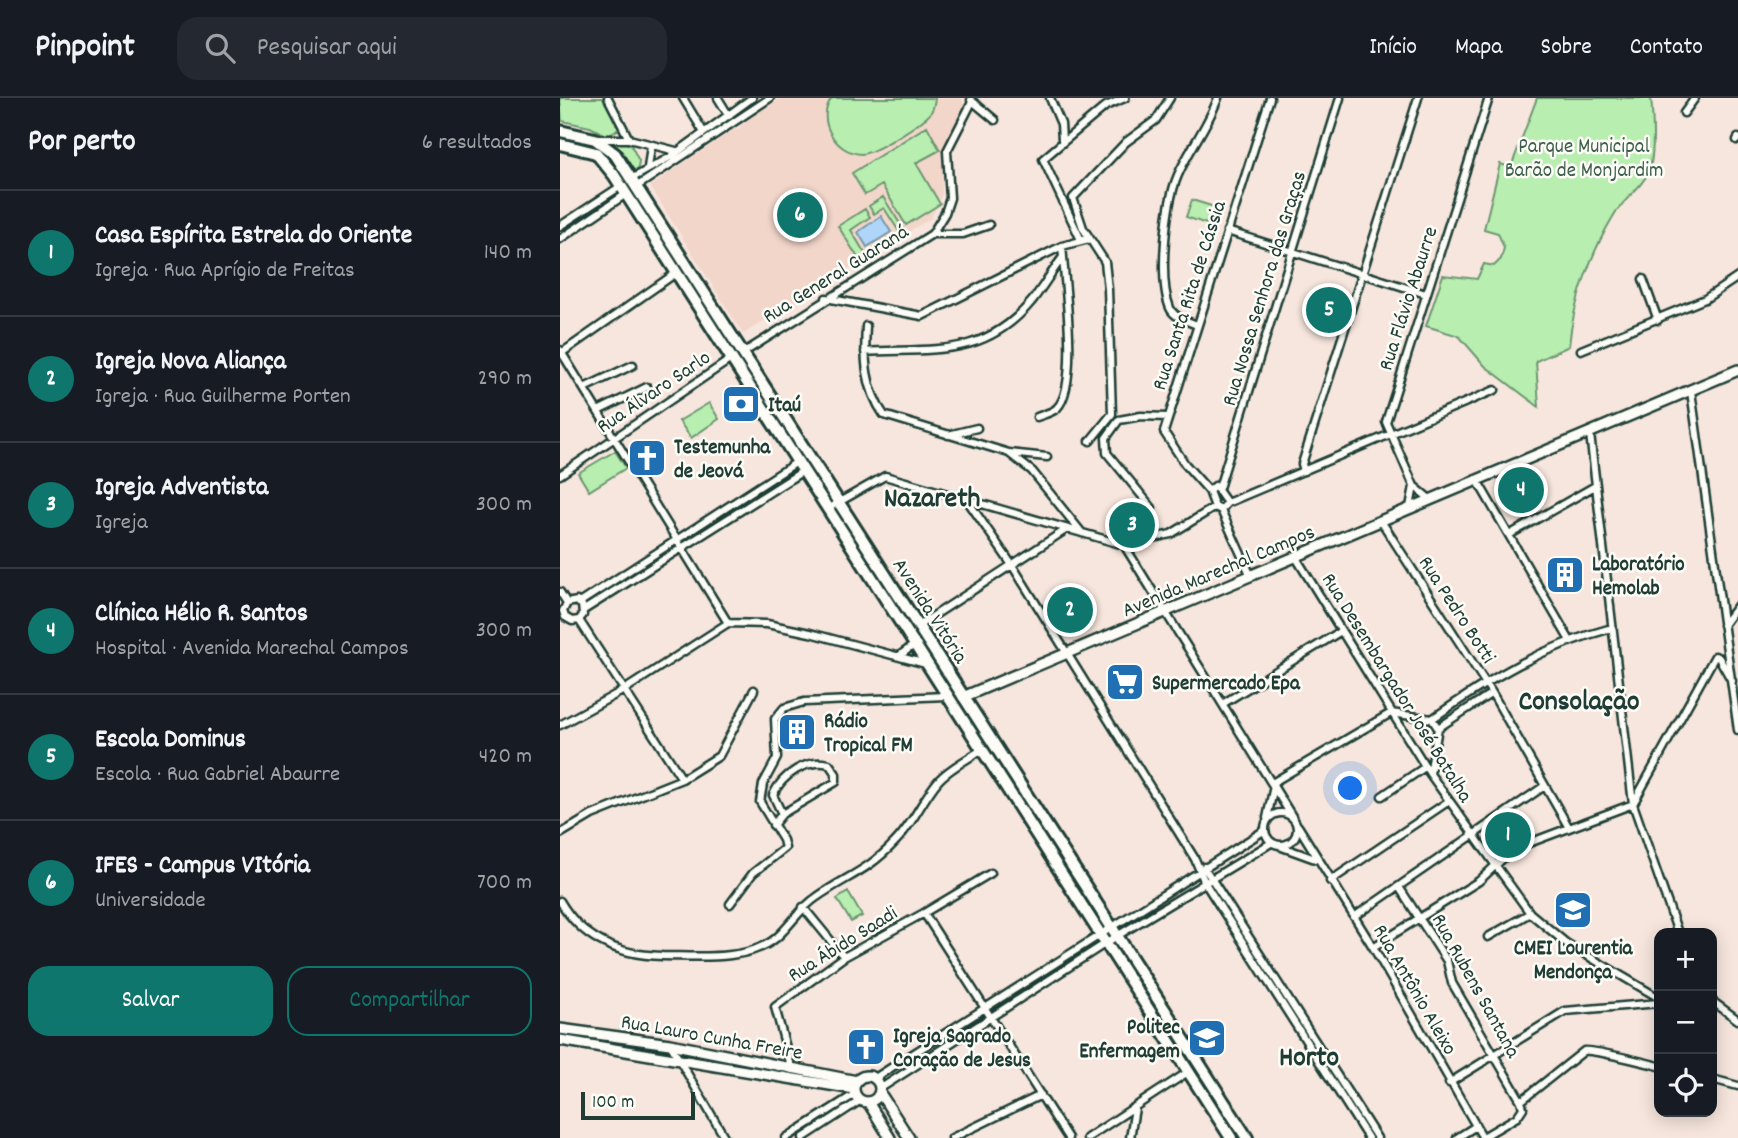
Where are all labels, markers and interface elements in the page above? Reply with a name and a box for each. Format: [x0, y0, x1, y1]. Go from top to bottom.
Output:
search box [177, 17, 667, 80]
text: Pinpoint [35, 25, 135, 72]
icon: search [201, 29, 239, 67]
text: Pesquisar aqui [257, 30, 397, 67]
text: Início [1369, 31, 1417, 65]
text: Mapa [1455, 31, 1503, 65]
text: Sobre [1541, 31, 1592, 65]
text: Contato [1630, 31, 1703, 65]
text: Por perto [28, 122, 136, 165]
text: 6 resultados [422, 127, 532, 160]
park label: Parque Municipal Barão de Monjardim [1505, 133, 1663, 187]
street label: Rua Nossa Senhora das Graças [1216, 168, 1316, 410]
pin: 6 [777, 189, 823, 241]
street label: Rua Santa Rita de Cássia [1146, 196, 1236, 395]
text: Casa Espírita Estrela do Oriente [95, 218, 412, 255]
street label: Rua General Guaraná [758, 218, 916, 333]
street label: Rua Flávio Abaurre [1372, 223, 1447, 375]
text: 1 [48, 237, 54, 270]
text: 140 m [484, 237, 532, 270]
text: Igreja · Rua Aprígio de Freitas [95, 255, 355, 288]
pin: 5 [1306, 284, 1352, 336]
text: Igreja Nova Aliança [95, 344, 286, 381]
street label: Rua Álvaro Sarlo [592, 344, 718, 443]
text: 2 [46, 363, 56, 396]
text: 290 m [478, 363, 532, 396]
text: Igreja · Rua Guilherme Porten [95, 381, 351, 414]
bank icon: Itaú [720, 383, 762, 425]
place label: Itaú [768, 392, 801, 422]
place label: Testemunha de Jeová [674, 434, 771, 488]
church icon: Testemunha de Jeová [626, 437, 668, 479]
pin: 4 [1498, 464, 1544, 516]
text: Igreja Adventista [95, 470, 268, 507]
district label: Nazareth [884, 481, 980, 521]
text: 3 [46, 489, 56, 522]
text: 300 m [476, 489, 532, 522]
pin: 3 [1109, 499, 1155, 551]
text: Igreja [95, 507, 148, 540]
street label: Avenida Marechal Campos [1118, 519, 1320, 627]
street label: Rua Pedro Botti [1409, 551, 1502, 671]
place label: Laboratório Hemolab [1592, 551, 1685, 605]
street label: Avenida Vitória [883, 553, 974, 671]
building icon: Laboratório Hemolab [1544, 554, 1586, 596]
street label: Rua Desembargador José Batalha [1312, 568, 1479, 810]
pin: 2 [1047, 584, 1093, 636]
text: Clínica Hélio R. Santos [95, 596, 308, 633]
text: 4 [46, 615, 56, 648]
text: 300 m [476, 615, 532, 648]
text: Hospital · Avenida Marechal Campos [95, 633, 409, 666]
supermarket icon: Supermercado Epa [1104, 661, 1146, 703]
place label: Supermercado Epa [1152, 670, 1301, 700]
district label: Consolação [1519, 684, 1639, 724]
place label: Rádio Tropical FM [824, 708, 913, 762]
building icon: Rádio Tropical FM [776, 711, 818, 753]
text: Escola Dominus [95, 722, 246, 759]
text: 5 [46, 741, 56, 774]
text: 420 m [479, 741, 532, 774]
text: Escola · Rua Gabriel Abaurre [95, 759, 340, 792]
your location [1333, 771, 1367, 805]
pin: 1 [1485, 809, 1531, 861]
text: IFES - Campus VItória [95, 848, 310, 885]
text: 6 [45, 867, 57, 900]
text: 700 m [477, 867, 532, 900]
text: Universidade [95, 885, 206, 918]
school or university icon: CMEI Lourentia Mendonça [1552, 889, 1594, 931]
street label: Rua Ábido Saadi [783, 900, 904, 991]
street label: Rua Rubens Santana [1422, 909, 1527, 1065]
street label: Rua Antônio Aleixo [1364, 920, 1463, 1061]
map controls [1654, 928, 1717, 1117]
button: + [1654, 928, 1717, 991]
place label: CMEI Lourentia Mendonça [1514, 935, 1633, 989]
button: Salvar [28, 966, 273, 1036]
button: Compartilhar [287, 966, 532, 1036]
button: − [1654, 991, 1717, 1054]
street label: Rua Lauro Cunha Freire [618, 1008, 805, 1070]
place label: Politec Enfermagem [1079, 1014, 1181, 1068]
school or university icon: Politec Enfermagem [1186, 1017, 1228, 1059]
place label: Igreja Sagrado Coração de Jesus [893, 1023, 1031, 1077]
church icon: Igreja Sagrado Coração de Jesus [845, 1026, 887, 1068]
district label: Horto [1279, 1040, 1339, 1080]
button: locate [1654, 1054, 1717, 1117]
scale bar [581, 1089, 695, 1121]
text: 100 m [592, 1090, 634, 1117]

